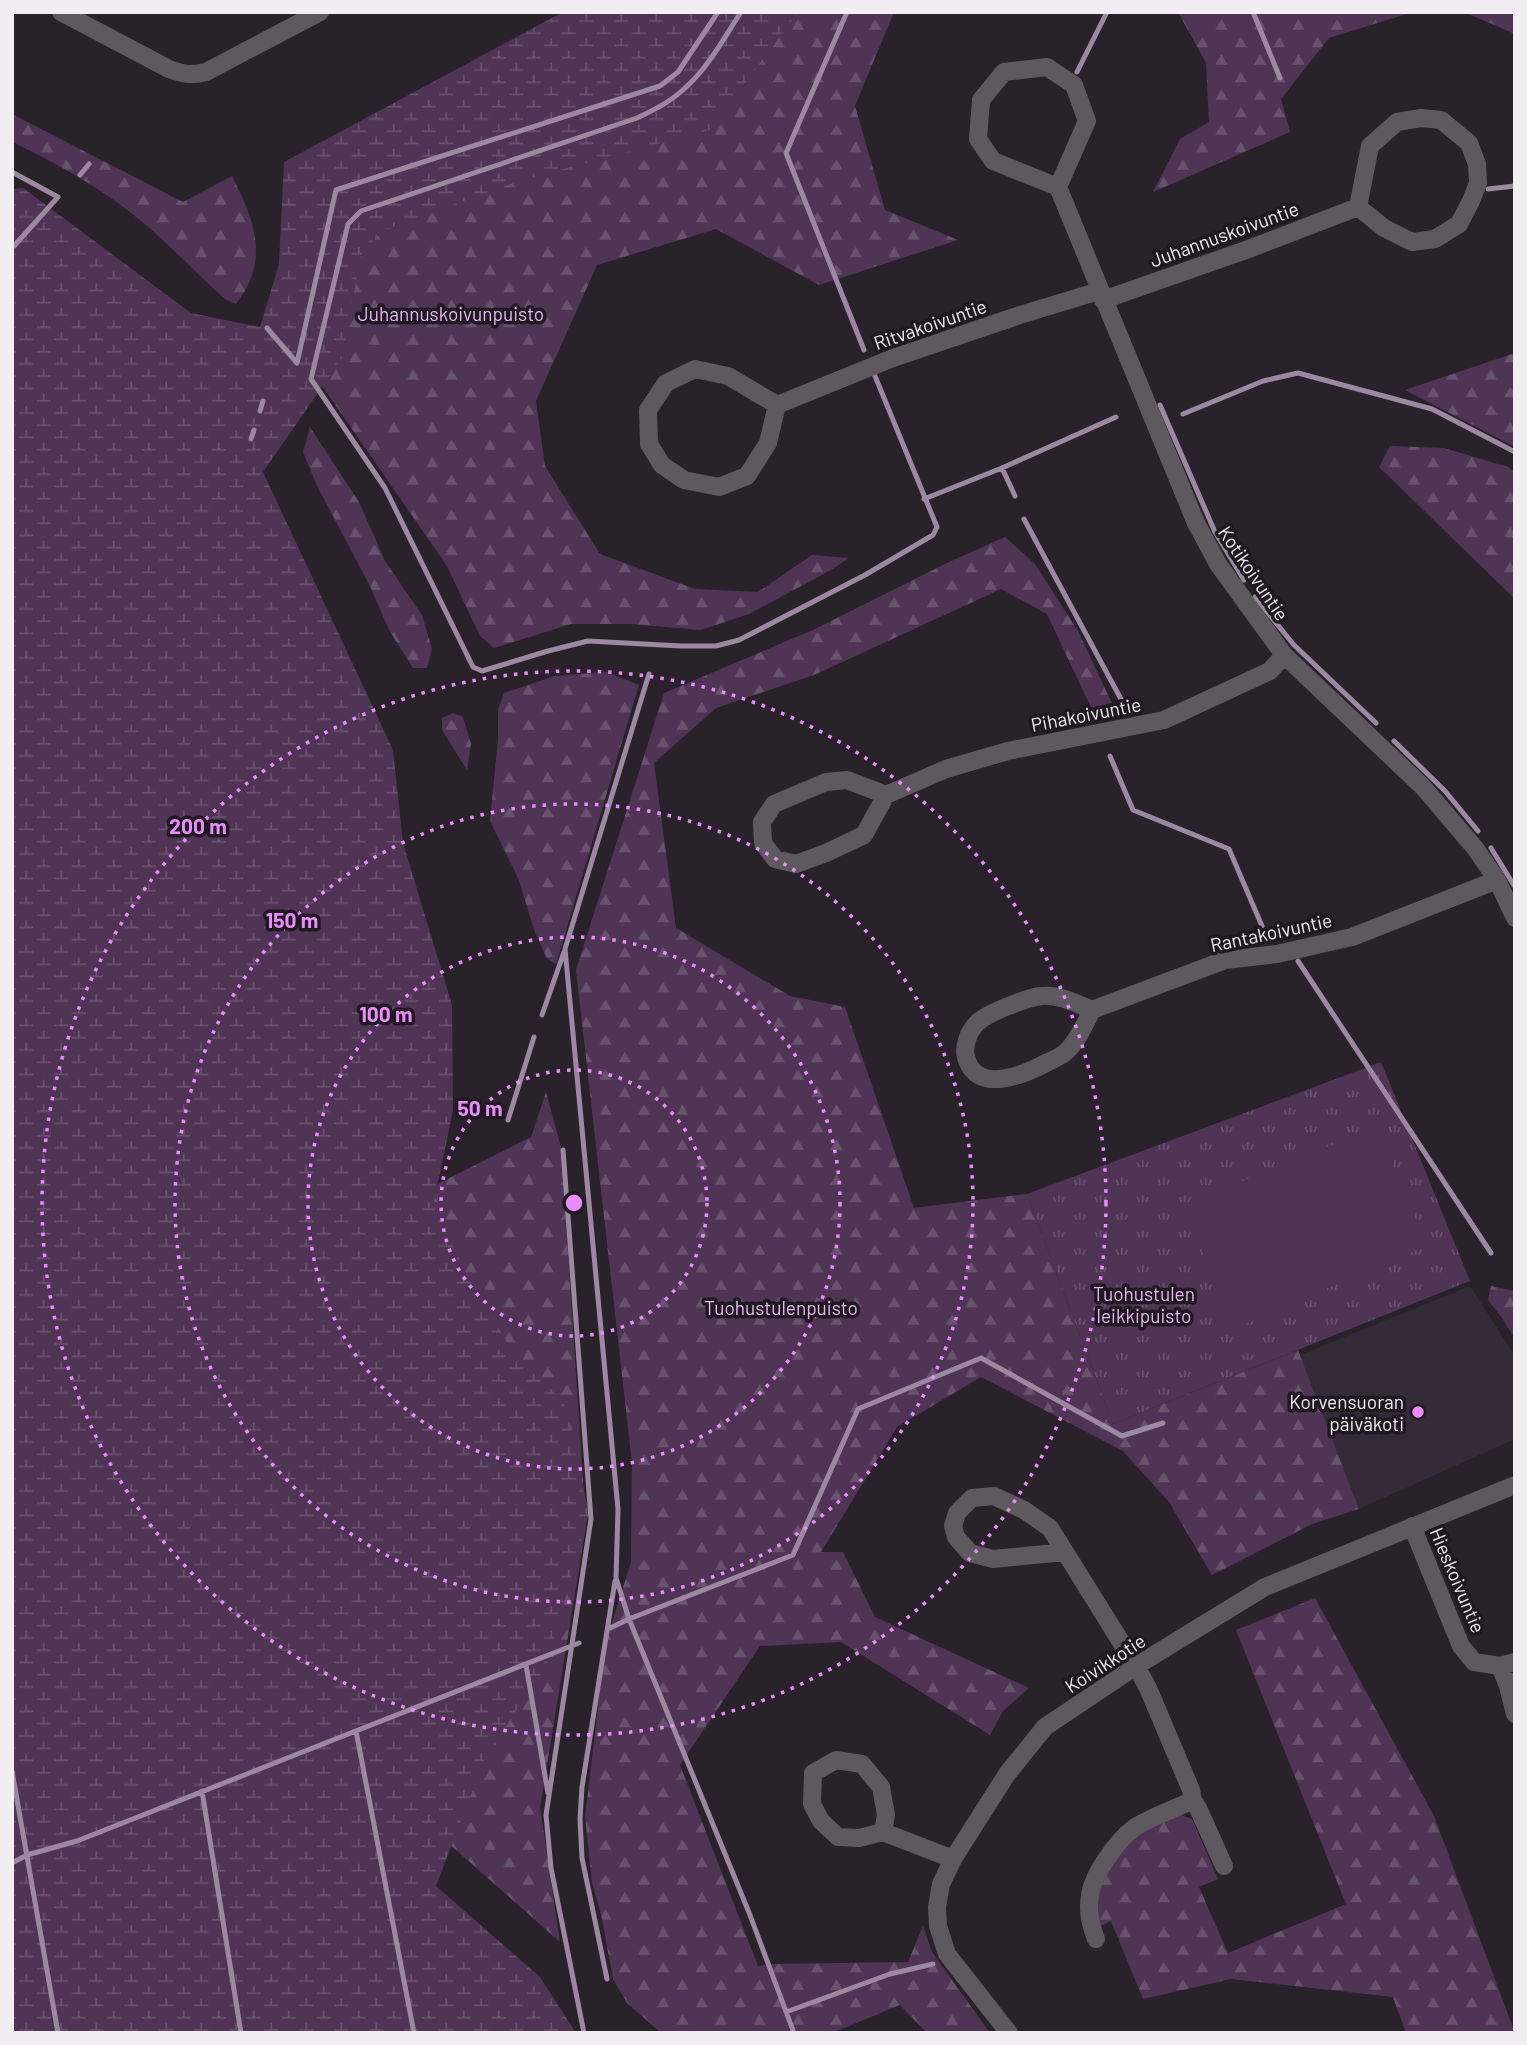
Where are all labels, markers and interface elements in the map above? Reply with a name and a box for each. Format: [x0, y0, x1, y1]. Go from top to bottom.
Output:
street label: Juhannuskoivuntie [1146, 196, 1302, 272]
street label: Ritvakoivuntie [871, 294, 989, 354]
park label: Juhannuskoivunpuisto [358, 302, 544, 325]
street label: Kotikoivuntie [1214, 521, 1294, 625]
street label: Pihakoivuntie [1029, 692, 1143, 736]
text: 200 m [169, 813, 227, 838]
text: 150 m [266, 907, 318, 932]
street label: Rantakoivuntie [1208, 908, 1334, 956]
text: 100 m [359, 1001, 413, 1026]
text: 50 m [457, 1095, 503, 1120]
centre of rings [562, 1191, 586, 1215]
park label: Tuohustulen leikkipuisto [1093, 1282, 1195, 1327]
park label: Tuohustulenpuisto [704, 1296, 858, 1319]
place label: Korvensuoran päiväkoti [1289, 1390, 1404, 1435]
marker: Korvensuoran päiväkoti [1410, 1404, 1426, 1420]
street label: Hieskoivuntie [1426, 1524, 1490, 1636]
street label: Koivikkotie [1060, 1629, 1150, 1697]

